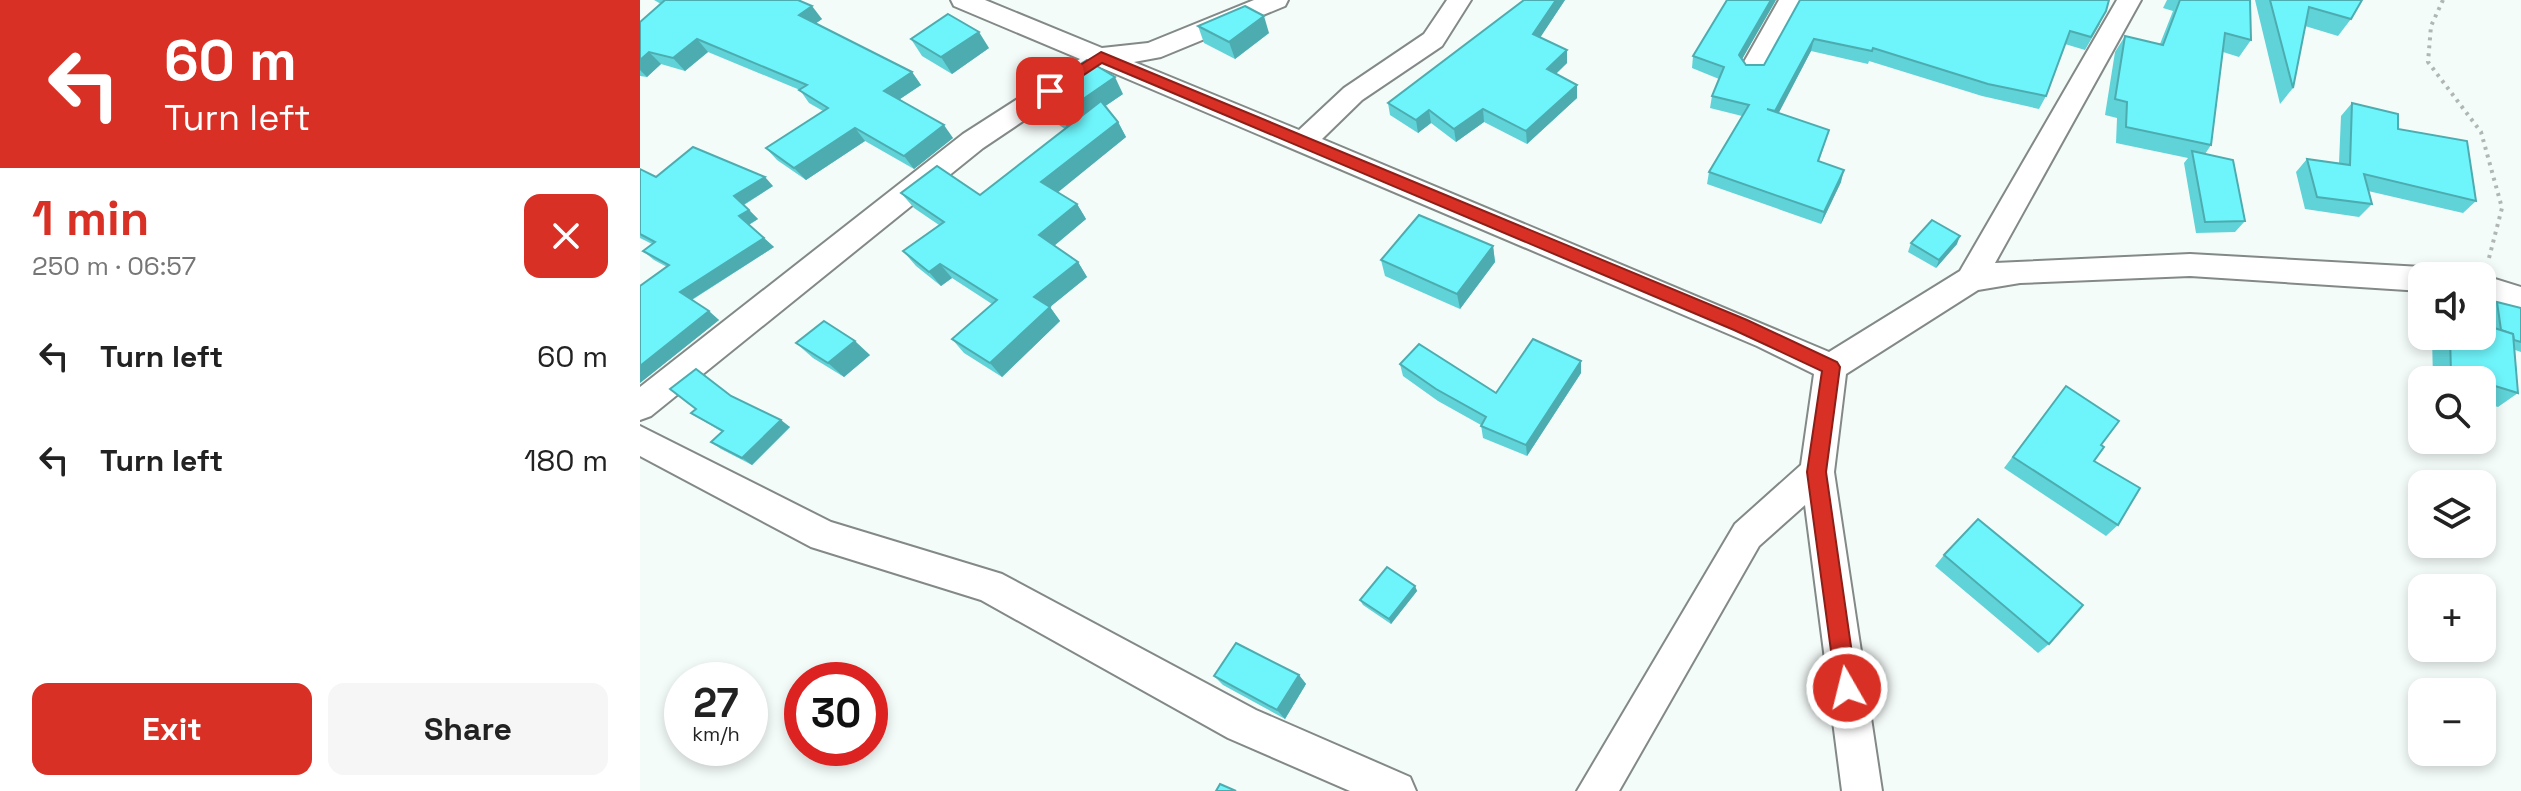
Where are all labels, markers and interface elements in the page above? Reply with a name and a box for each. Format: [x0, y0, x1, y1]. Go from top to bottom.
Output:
text: 60 m [164, 25, 297, 96]
icon: left [32, 32, 136, 136]
pin [1016, 57, 1084, 125]
icon: arrive [1028, 69, 1072, 113]
text: Turn left [164, 95, 311, 141]
text: 1 min [32, 188, 149, 249]
button: close [524, 194, 608, 278]
text: 250 m · 06:57 [32, 249, 196, 283]
map controls [2408, 262, 2496, 766]
button: sound [2408, 262, 2496, 350]
icon: left [32, 334, 76, 378]
text: Turn left [100, 337, 223, 376]
text: 60 m [537, 337, 608, 376]
button: search [2408, 366, 2496, 454]
icon: left [32, 438, 76, 482]
text: Turn left [100, 441, 223, 480]
text: 180 m [524, 441, 608, 480]
button: layers [2408, 470, 2496, 558]
button: + [2408, 574, 2496, 662]
position arrow [1805, 646, 1889, 730]
speed limit sign: 30 [784, 662, 888, 766]
text: 27 [693, 678, 739, 729]
button: − [2408, 678, 2496, 766]
button: Exit [32, 683, 312, 775]
button: Share [328, 683, 608, 775]
text: km/h [692, 721, 740, 747]

